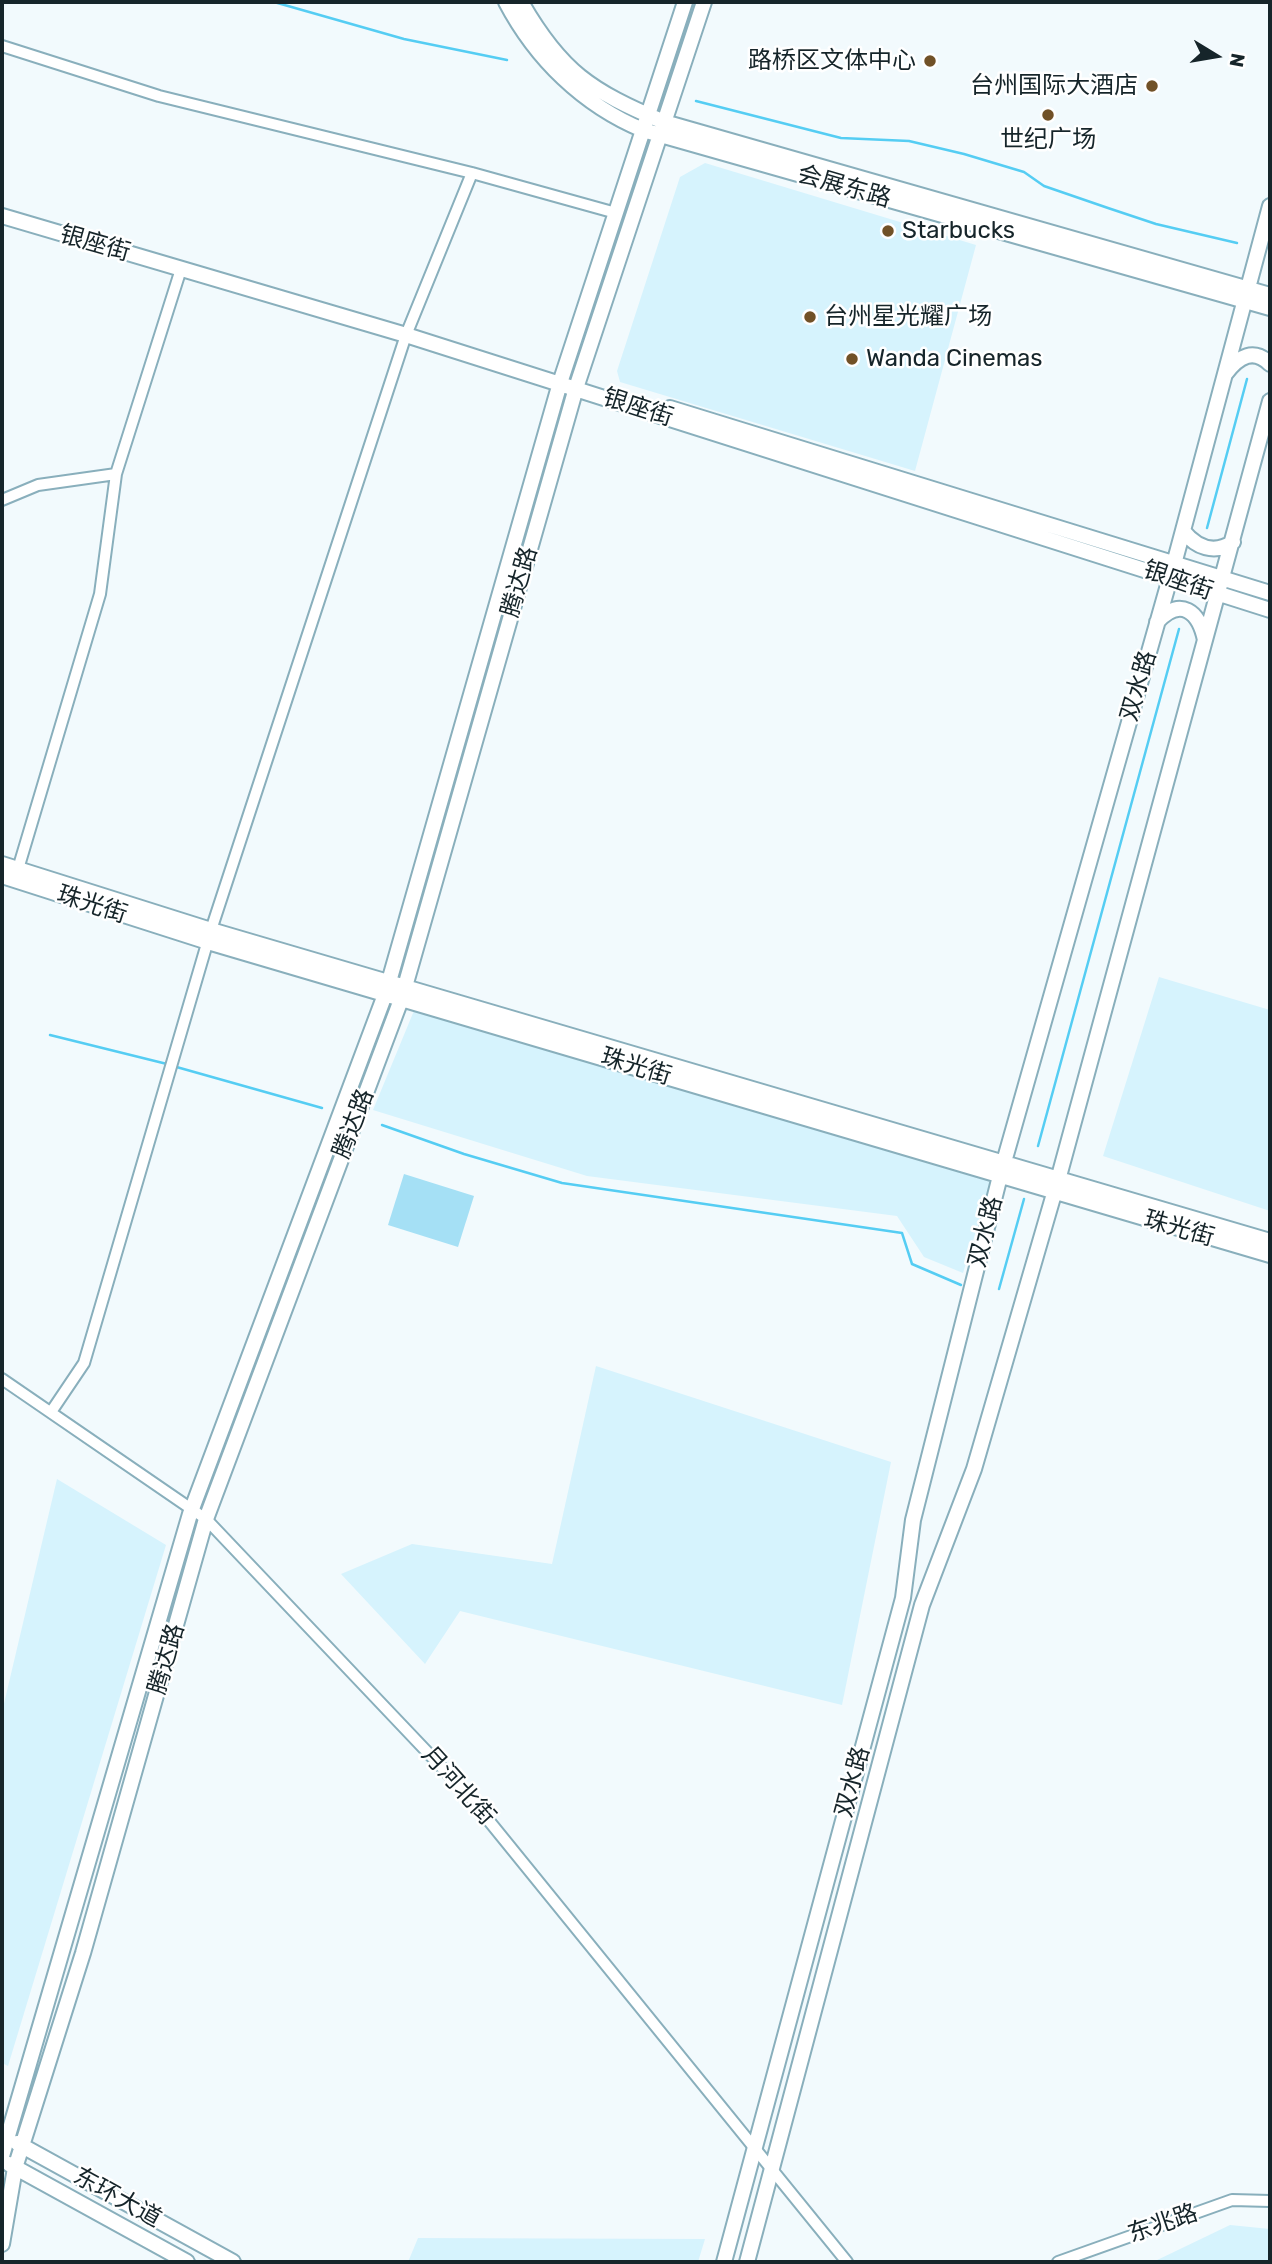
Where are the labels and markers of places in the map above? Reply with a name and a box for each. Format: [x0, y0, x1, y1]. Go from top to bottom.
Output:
place label: 路桥区文体中心 [748, 47, 916, 75]
marker: 路桥区文体中心 [922, 53, 938, 69]
place label: 台州国际大酒店 [970, 72, 1138, 100]
marker: 台州国际大酒店 [1144, 78, 1160, 94]
marker: 世纪广场 [1040, 107, 1056, 123]
place label: 世纪广场 [1000, 126, 1096, 154]
place label: Starbucks [902, 217, 1015, 245]
marker: Starbucks [880, 223, 896, 239]
place label: 台州星光耀广场 [824, 303, 992, 331]
marker: 台州星光耀广场 [802, 309, 818, 325]
place label: Wanda Cinemas [866, 345, 1042, 373]
marker: Wanda Cinemas [844, 351, 860, 367]

